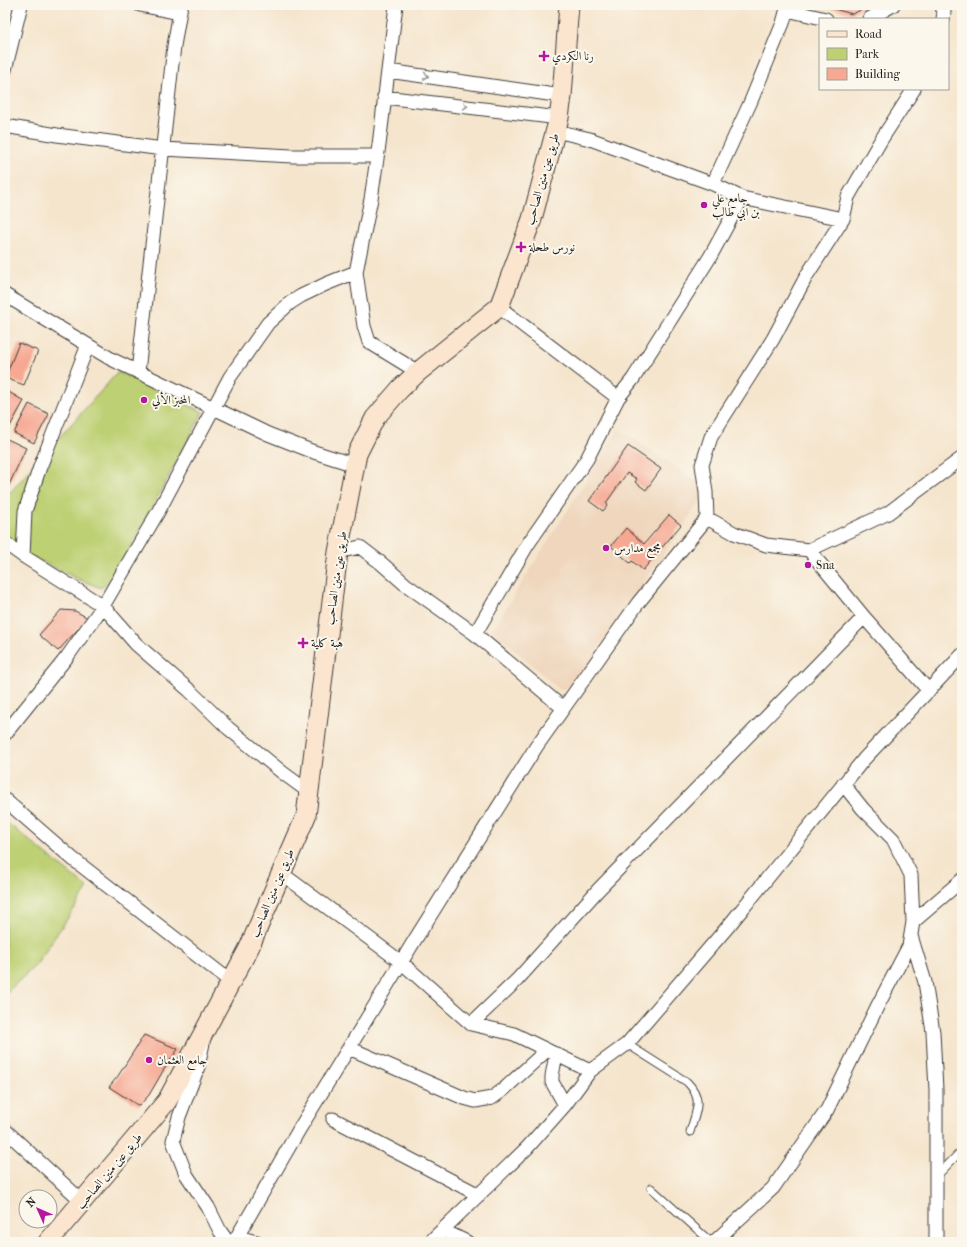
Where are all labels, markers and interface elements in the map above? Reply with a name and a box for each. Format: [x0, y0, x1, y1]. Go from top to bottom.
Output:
legend [819, 18, 949, 90]
text: Road [855, 27, 882, 41]
text: Park [855, 47, 880, 61]
place label: رنا الكردي [552, 49, 594, 66]
marker: رنا الكردي [539, 51, 549, 61]
text: Building [855, 67, 900, 81]
one-way arrow [423, 71, 429, 80]
one-way arrow [461, 102, 468, 111]
street label: طريق عين منين الصاحب [522, 131, 563, 227]
place label: جامع علي بن ابي طالب [712, 191, 761, 222]
marker: جامع علي بن ابي طالب [699, 200, 709, 210]
place label: نورس طحلة [528, 240, 575, 255]
marker: نورس طحلة [516, 242, 526, 252]
place label: المخبز الألي [152, 391, 191, 410]
marker: المخبز الألي [139, 395, 149, 405]
street label: طريق عين منين الصاحب [322, 530, 351, 626]
place label: مجمع مدارس [614, 541, 661, 559]
marker: مجمع مدارس [601, 543, 611, 553]
place label: Sna [816, 558, 835, 572]
marker: Sna [803, 560, 813, 570]
place label: هبة كلية [311, 636, 343, 650]
marker: هبة كلية [298, 638, 308, 648]
street label: طريق عين منين الصاحب [247, 846, 298, 940]
place label: جامع العثمان [157, 1053, 207, 1071]
marker: جامع العثمان [144, 1055, 154, 1065]
street label: طريق عين منين الصاحب [73, 1130, 146, 1212]
north arrow [18, 1189, 58, 1229]
text: N [24, 1194, 39, 1210]

